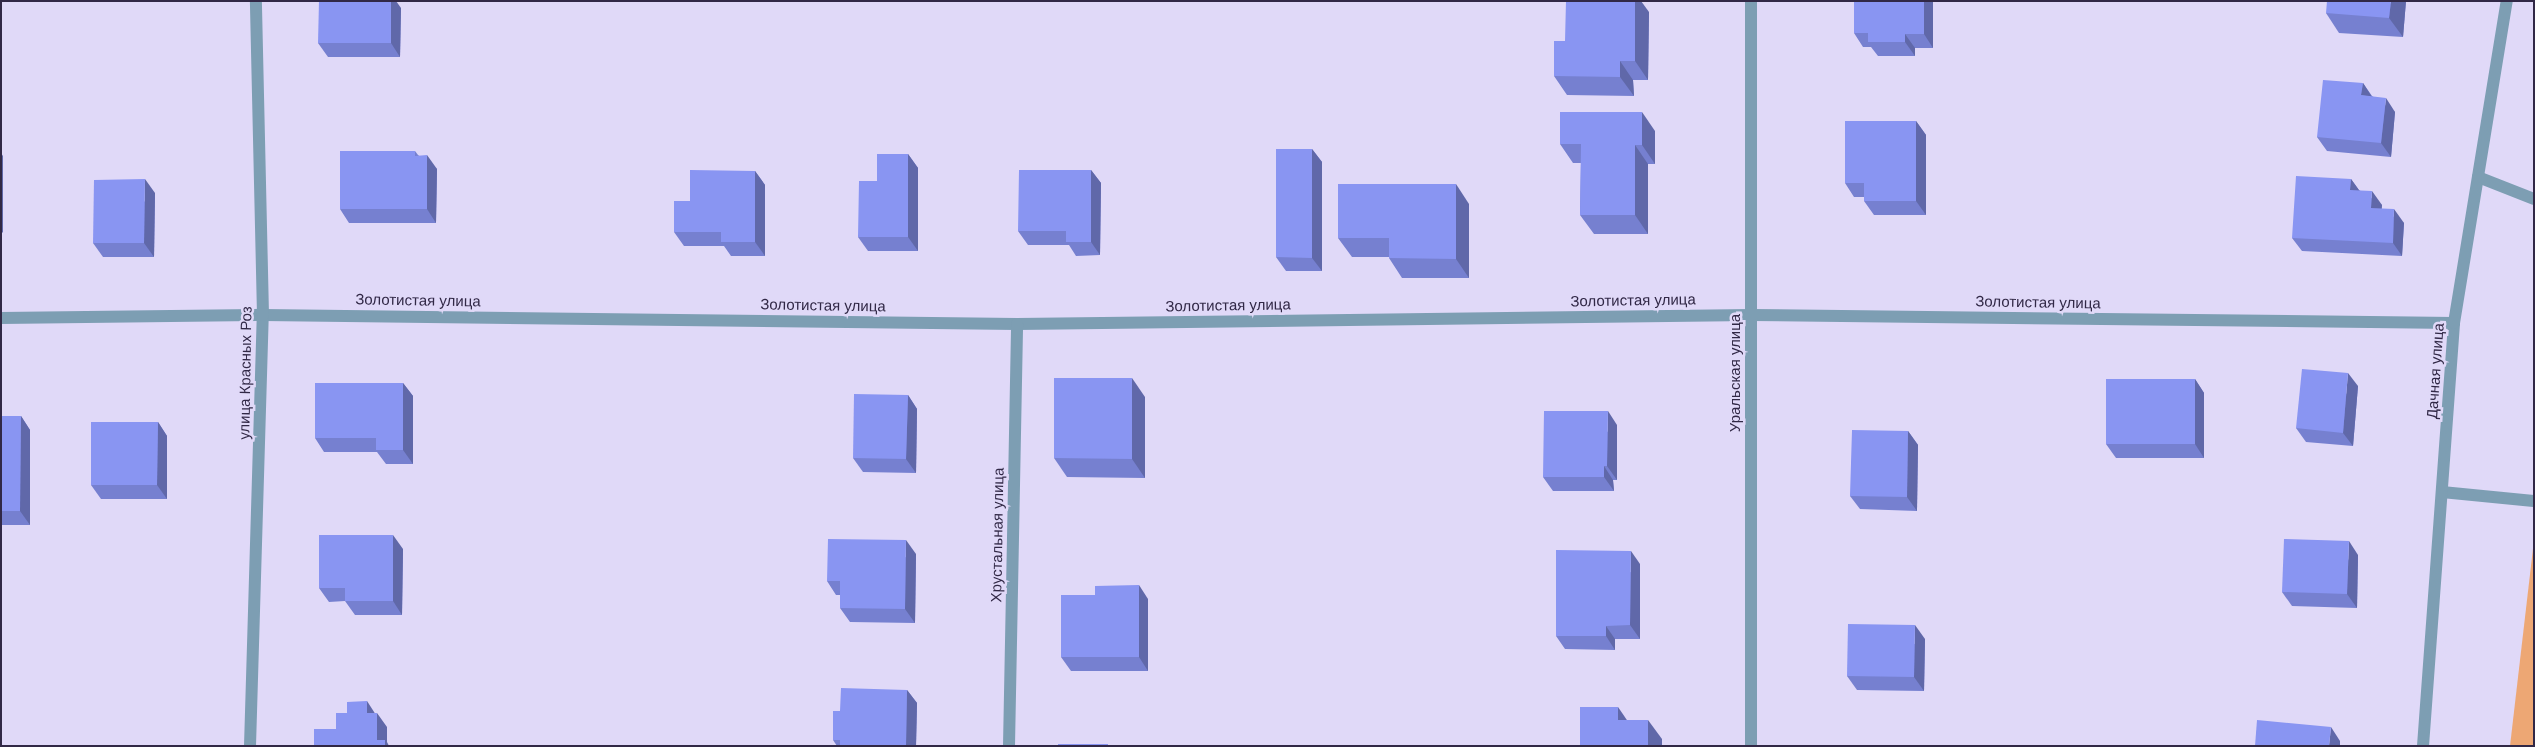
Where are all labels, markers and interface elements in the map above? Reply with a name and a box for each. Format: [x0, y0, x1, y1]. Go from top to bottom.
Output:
street label: Золотистая улица [355, 290, 481, 310]
street label: Золотистая улица [1570, 290, 1696, 310]
street label: Золотистая улица [1975, 292, 2101, 312]
street label: Золотистая улица [760, 295, 886, 315]
street label: Золотистая улица [1165, 295, 1291, 315]
street label: улица Красных Роз [235, 306, 255, 440]
street label: Уральская улица [1726, 314, 1744, 432]
street label: Дачная улица [2423, 322, 2447, 420]
street label: Хрустальная улица [987, 467, 1007, 603]

